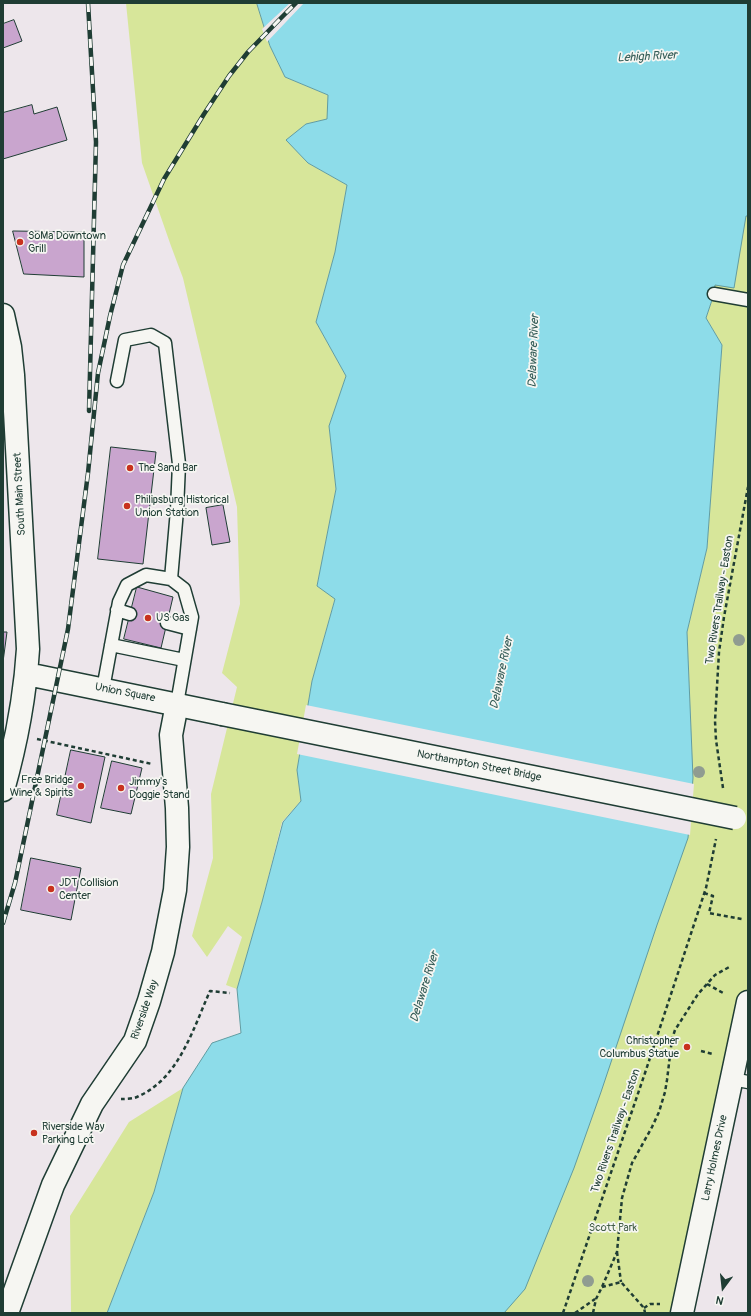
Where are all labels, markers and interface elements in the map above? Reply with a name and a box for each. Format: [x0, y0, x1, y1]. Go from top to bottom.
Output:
water label: Lehigh River [617, 48, 677, 66]
place label: SoMa Downtown Grill [28, 229, 106, 255]
marker: SoMa Downtown Grill [15, 237, 25, 247]
water label: Delaware River [526, 314, 542, 388]
street label: South Main Street [11, 452, 29, 536]
place label: The Sand Bar [138, 461, 198, 475]
marker: The Sand Bar [125, 463, 135, 473]
place label: Philipsburg Historical Union Station [135, 493, 229, 519]
marker: Philipsburg Historical Union Station [122, 501, 132, 511]
street label: Two Rivers Trailway - Easton [703, 535, 737, 665]
place label: US Gas [156, 611, 189, 625]
marker: US Gas [143, 613, 153, 623]
water label: Delaware River [487, 636, 517, 710]
street label: Union Square [94, 681, 156, 705]
street label: Northampton Street Bridge [416, 747, 542, 785]
place label: Free Bridge Wine & Spirits [10, 773, 73, 799]
place label: Jimmy's Doggie Stand [129, 775, 190, 801]
marker: Free Bridge Wine & Spirits [76, 781, 86, 791]
marker: Jimmy's Doggie Stand [116, 783, 126, 793]
place label: JDT Collision Center [59, 876, 118, 902]
marker: JDT Collision Center [46, 884, 56, 894]
water label: Delaware River [407, 950, 443, 1024]
street label: Riverside Way [129, 978, 161, 1042]
place label: Christopher Columbus Statue [599, 1034, 679, 1060]
marker: Christopher Columbus Statue [682, 1042, 692, 1052]
street label: Two Rivers Trailway - Easton [589, 1067, 643, 1195]
street label: Larry Holmes Drive [699, 1114, 731, 1202]
place label: Riverside Way Parking Lot [42, 1120, 104, 1146]
marker: Riverside Way Parking Lot [29, 1128, 39, 1138]
park label: Scott Park [589, 1221, 637, 1235]
north arrow [703, 1268, 743, 1308]
text: N [714, 1293, 725, 1307]

